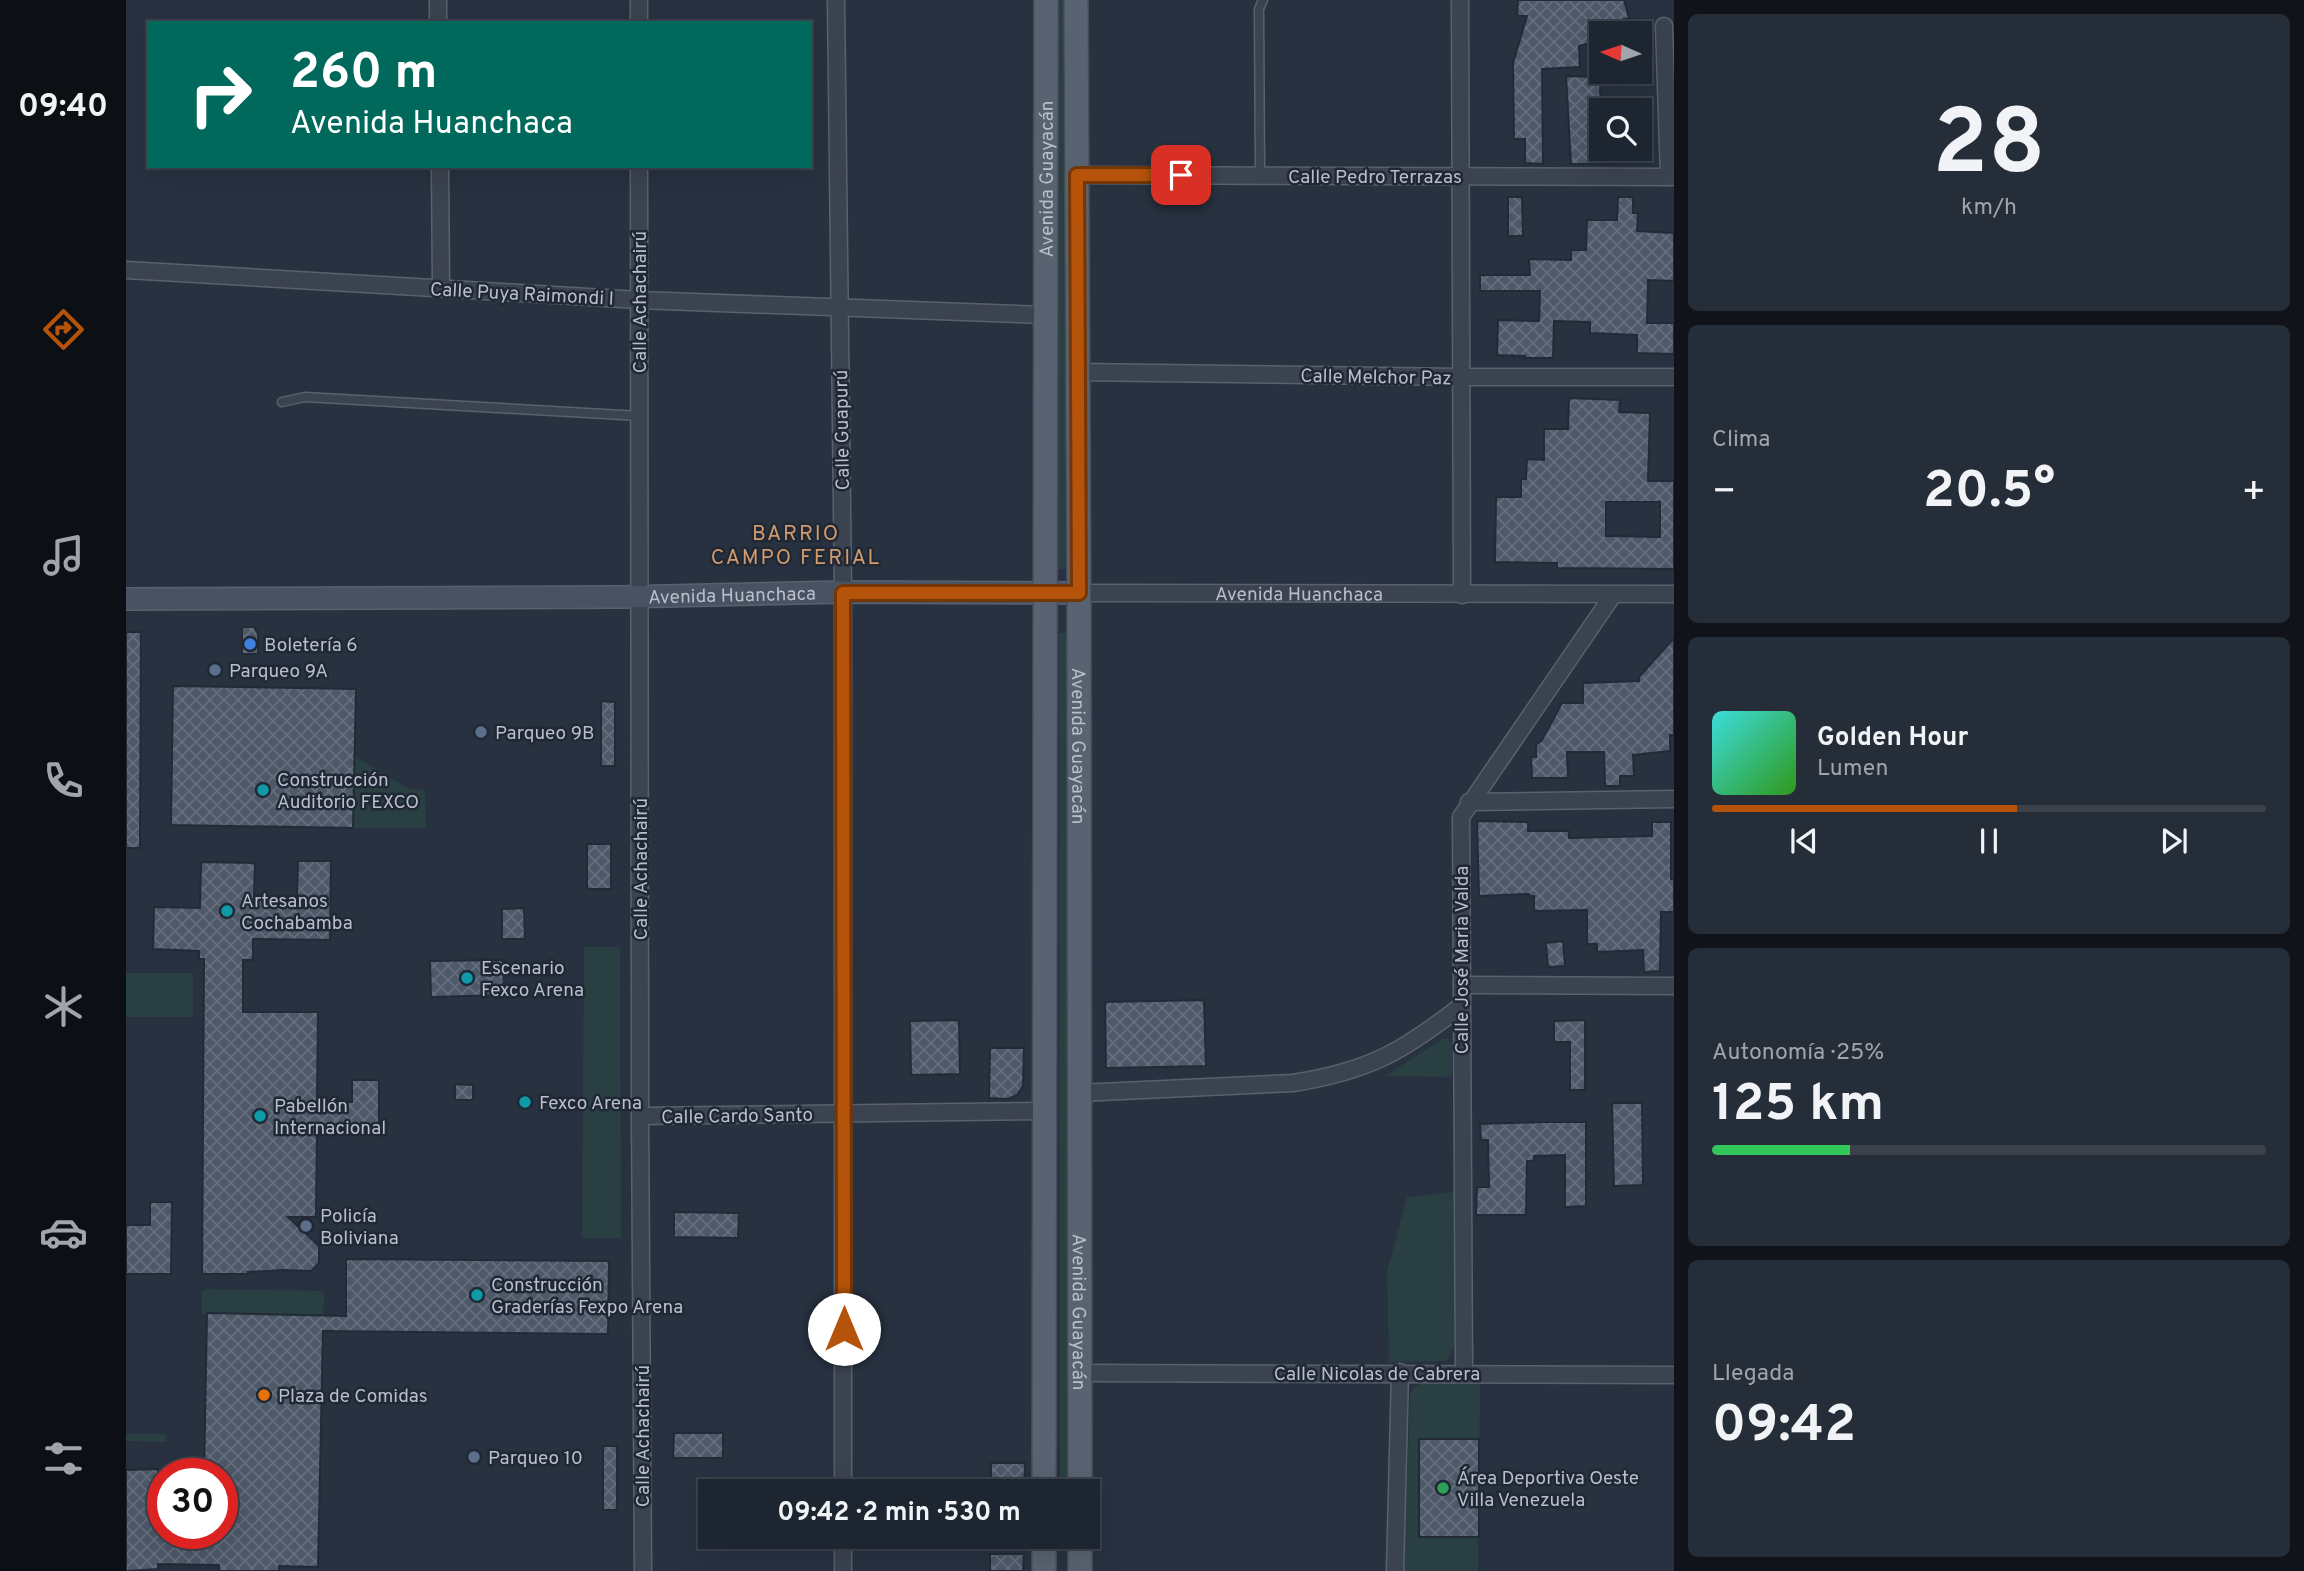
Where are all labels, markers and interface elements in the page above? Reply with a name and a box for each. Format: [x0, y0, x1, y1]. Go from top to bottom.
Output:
north arrow [1589, 21, 1652, 84]
map controls [1589, 21, 1652, 161]
text: 260 m [290, 44, 437, 106]
icon: right [175, 49, 266, 140]
text: 09:40 [18, 88, 108, 128]
text: 28 [1933, 91, 2045, 206]
button: search [1589, 98, 1652, 161]
street label: Avenida Guayacán [1036, 101, 1060, 257]
text: Avenida Huanchaca [290, 105, 573, 145]
pin [1151, 145, 1211, 205]
icon: arrive [1162, 156, 1200, 194]
street label: Calle Pedro Terrazas [1288, 166, 1462, 190]
text: km/h [1961, 194, 2017, 223]
street label: Calle Achachairú [629, 231, 653, 373]
street label: Calle Puya Raimondi I [429, 278, 614, 312]
icon: directions [39, 305, 88, 354]
street label: Calle Melchor Paz [1300, 365, 1452, 391]
street label: Calle Guapurú [830, 369, 856, 490]
text: Clima [1712, 426, 1770, 455]
text: 20.5° [1923, 460, 2055, 526]
text: − [1712, 469, 1737, 518]
text: + [2241, 469, 2266, 518]
district label: BARRIO CAMPO FERIAL [711, 521, 881, 572]
icon: music [39, 531, 88, 580]
street label: Avenida Huanchaca [648, 583, 816, 610]
street label: Avenida Huanchaca [1215, 583, 1383, 608]
place label: Boletería 6 [264, 634, 358, 658]
marker: Boletería 6 [242, 636, 258, 652]
place label: Parqueo 9A [229, 660, 328, 684]
marker: Parqueo 9A [207, 662, 223, 678]
street label: Avenida Guayacán [1065, 668, 1089, 824]
place label: Parqueo 9B [495, 722, 594, 746]
text: Golden Hour [1817, 722, 1968, 755]
marker: Parqueo 9B [473, 724, 489, 740]
text: Lumen [1817, 755, 1888, 784]
icon: phone [39, 756, 88, 805]
place label: Construcción Auditorio FEXCO [277, 769, 419, 815]
marker: Construcción Auditorio FEXCO [255, 782, 271, 798]
street label: Calle Achachairú [630, 798, 654, 940]
icon: previous [1785, 822, 1823, 860]
icon: pause [1970, 822, 2008, 860]
icon: next [2155, 822, 2193, 860]
street label: Calle José Maria Valda [1451, 866, 1475, 1054]
place label: Artesanos Cochabamba [241, 890, 353, 936]
marker: Artesanos Cochabamba [219, 903, 235, 919]
place label: Escenario Fexco Arena [481, 957, 584, 1003]
marker: Escenario Fexco Arena [459, 970, 475, 986]
icon: climate [39, 982, 88, 1031]
text: Autonomía · 25% [1712, 1039, 1884, 1068]
text: 125 km [1712, 1073, 1884, 1139]
place label: Fexco Arena [539, 1092, 642, 1116]
marker: Fexco Arena [517, 1094, 533, 1110]
place label: Pabellón Internacional [274, 1095, 386, 1141]
street label: Calle Cardo Santo [661, 1104, 813, 1130]
marker: Pabellón Internacional [252, 1108, 268, 1124]
place label: Policía Boliviana [320, 1205, 399, 1251]
icon: car [39, 1208, 88, 1257]
marker: Policía Boliviana [298, 1218, 314, 1234]
street label: Avenida Guayacán [1066, 1234, 1090, 1390]
place label: Construcción Graderías Fexpo Arena [491, 1274, 683, 1320]
marker: Construcción Graderías Fexpo Arena [469, 1287, 485, 1303]
position arrow [807, 1292, 881, 1366]
text: Llegada [1712, 1360, 1794, 1389]
street label: Calle Nicolas de Cabrera [1274, 1363, 1480, 1387]
street label: Calle Achachairú [632, 1365, 656, 1507]
place label: Plaza de Comidas [278, 1385, 428, 1409]
marker: Plaza de Comidas [256, 1387, 272, 1403]
text: 09:42 [1712, 1394, 1856, 1460]
icon: filters [39, 1434, 88, 1483]
place label: Parqueo 10 [488, 1447, 583, 1471]
marker: Parqueo 10 [466, 1449, 482, 1465]
speed limit sign: 30 [147, 1458, 238, 1549]
place label: Área Deportiva Oeste Villa Venezuela [1457, 1466, 1639, 1513]
marker: Área Deportiva Oeste Villa Venezuela [1435, 1480, 1451, 1496]
text: 09:42 · 2 min · 530 m [777, 1497, 1021, 1530]

